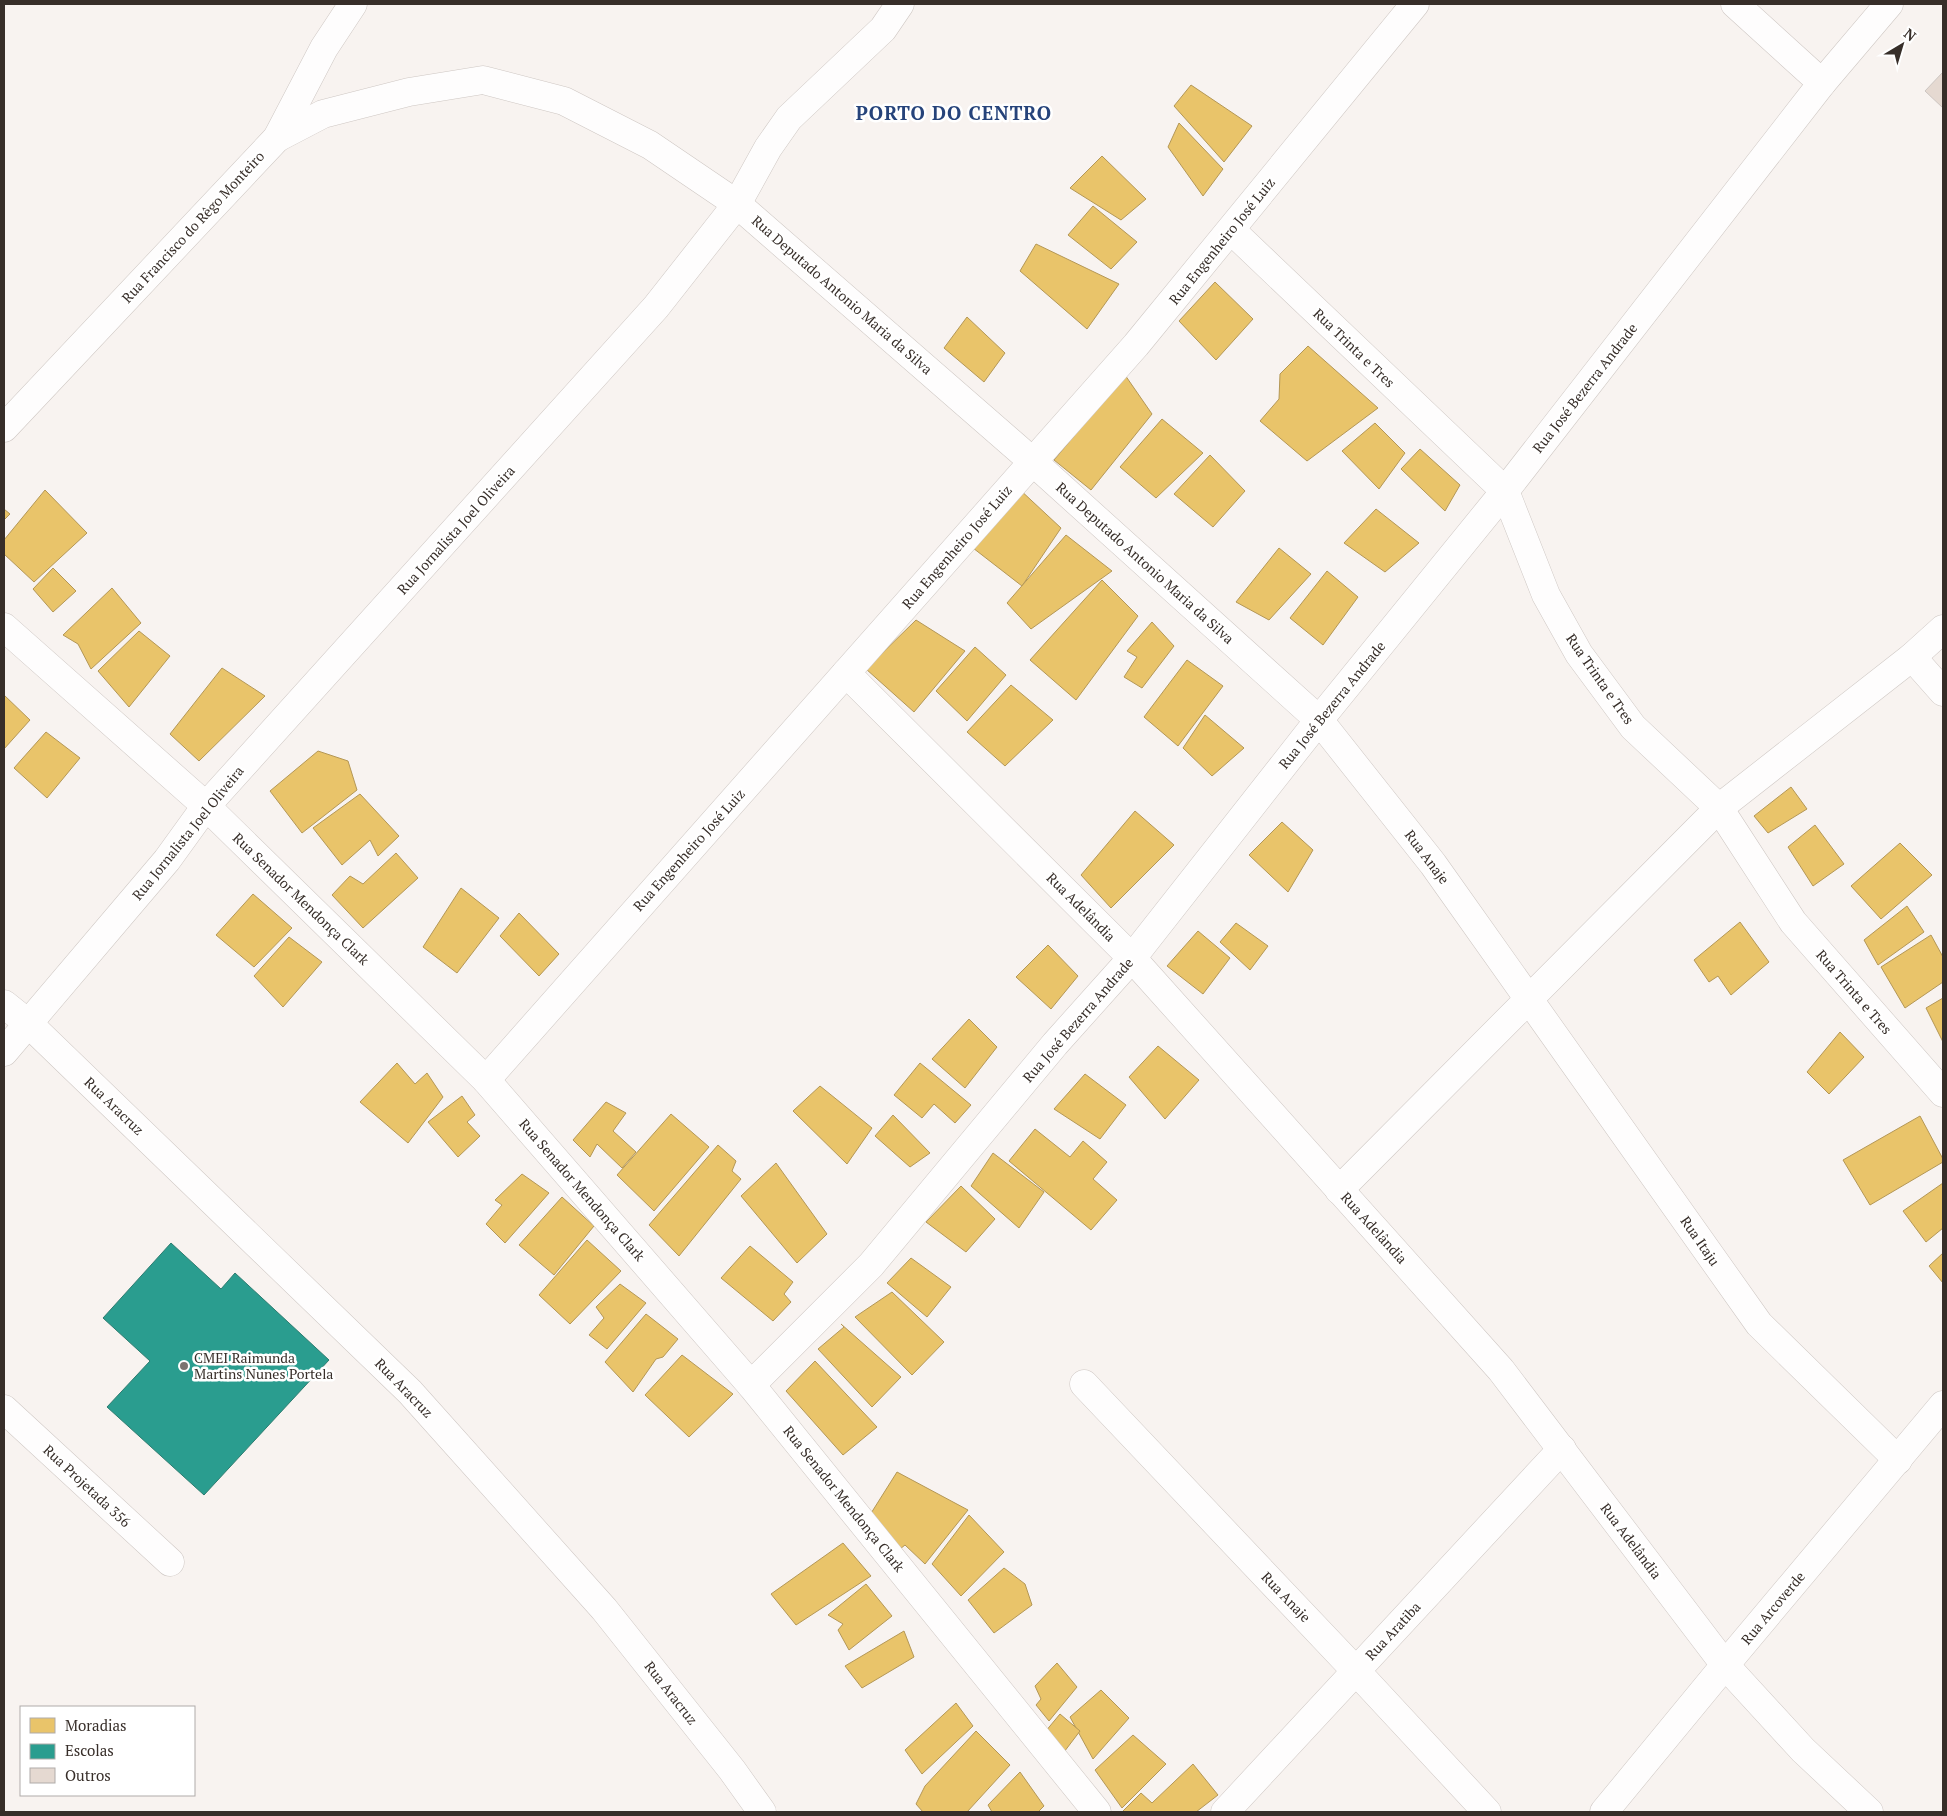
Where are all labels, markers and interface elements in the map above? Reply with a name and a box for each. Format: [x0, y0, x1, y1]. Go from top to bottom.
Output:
north arrow [1877, 20, 1927, 70]
text: N [1900, 24, 1921, 45]
district label: PORTO DO CENTRO [856, 100, 1052, 125]
street label: Rua Francisco do Rêgo Monteiro [117, 147, 268, 307]
street label: Rua Engenheiro José Luiz [1164, 173, 1279, 308]
street label: Rua Deputado Antonio Maria da Silva [748, 211, 937, 378]
street label: Rua Trinta e Tres [1309, 304, 1399, 391]
street label: Rua José Bezerra Andrade [1528, 319, 1641, 456]
street label: Rua Jornalista Joel Oliveira [393, 461, 519, 598]
street label: Rua Deputado Antonio Maria da Silva [1052, 477, 1238, 648]
street label: Rua Engenheiro José Luiz [897, 481, 1016, 613]
street label: Rua Trinta e Tres [1562, 630, 1639, 728]
street label: Rua José Bezerra Andrade [1274, 637, 1389, 773]
street label: Rua Jornalista Joel Oliveira [128, 762, 248, 904]
street label: Rua Engenheiro José Luiz [629, 784, 749, 915]
street label: Rua Anaje [1401, 826, 1454, 888]
street label: Rua Senador Mendonça Clark [229, 828, 374, 970]
street label: Rua Adelândia [1043, 868, 1120, 945]
street label: Rua Trinta e Tres [1812, 945, 1896, 1038]
street label: Rua José Bezerra Andrade [1018, 953, 1137, 1086]
street label: Rua Aracruz [80, 1072, 148, 1139]
street label: Rua Senador Mendonça Clark [515, 1114, 650, 1265]
street label: Rua Adelândia [1337, 1188, 1412, 1268]
street label: Rua Itaju [1676, 1212, 1724, 1269]
place label: CMEI Raimunda Martins Nunes Portela [194, 1348, 333, 1383]
street label: Rua Aracruz [371, 1354, 438, 1422]
marker: CMEI Raimunda Martins Nunes Portela [178, 1360, 190, 1372]
street label: Rua Senador Mendonça Clark [779, 1422, 910, 1576]
street label: Rua Projetada 356 [40, 1440, 135, 1531]
street label: Rua Adelândia [1597, 1499, 1666, 1582]
street label: Rua Anaje [1258, 1567, 1315, 1626]
street label: Rua Arcoverde [1736, 1567, 1809, 1648]
street label: Rua Aratiba [1361, 1597, 1425, 1664]
street label: Rua Aracruz [641, 1657, 702, 1729]
legend [20, 1706, 195, 1796]
text: Moradias [65, 1715, 127, 1735]
text: Escolas [65, 1740, 114, 1760]
text: Outros [65, 1765, 111, 1785]

